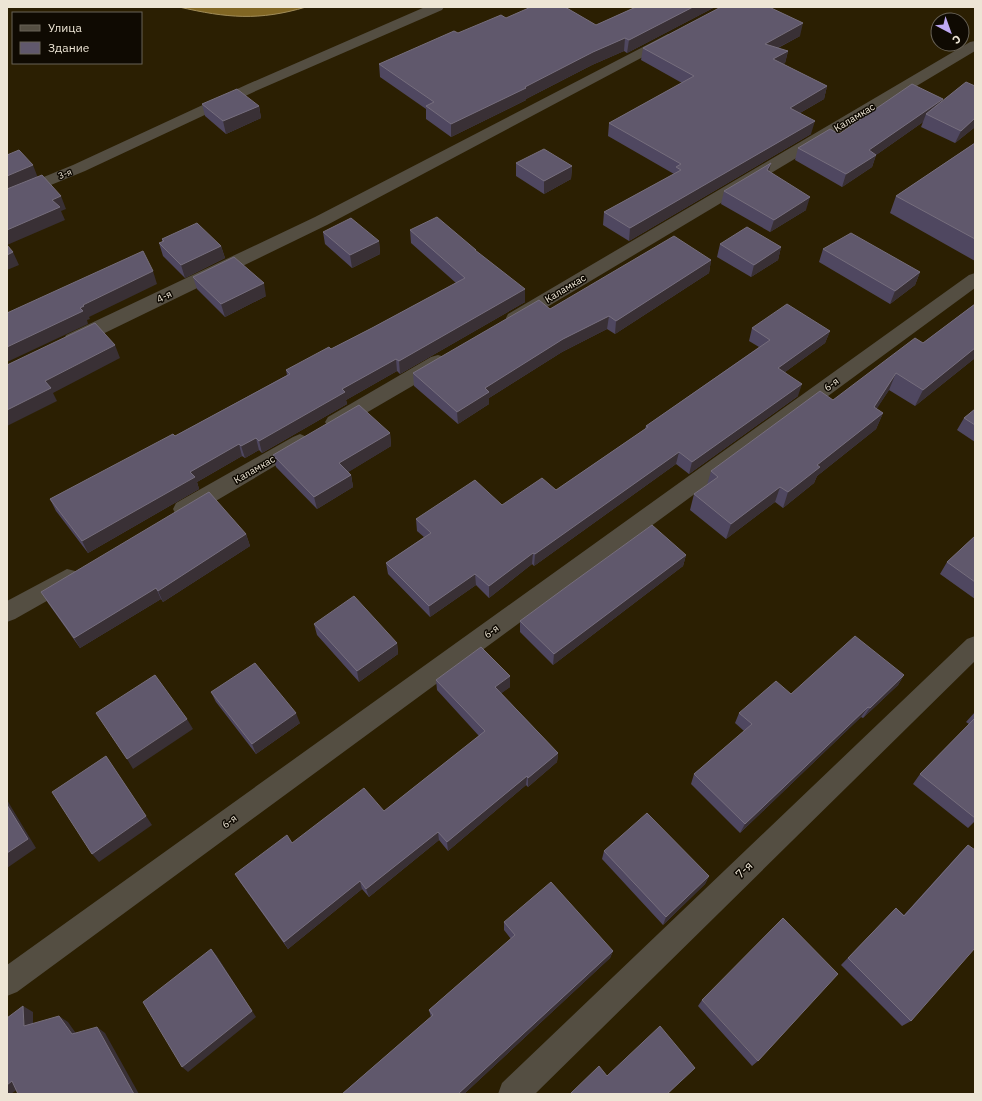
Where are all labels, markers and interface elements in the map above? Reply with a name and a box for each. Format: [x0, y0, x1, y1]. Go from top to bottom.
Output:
legend [12, 12, 142, 64]
north arrow [930, 12, 970, 52]
text: Улица [48, 20, 82, 35]
text: С [949, 32, 964, 47]
text: Здание [48, 40, 90, 55]
street label: Каламкас [831, 100, 877, 135]
street label: 3-я [56, 166, 73, 181]
street label: Каламкас [542, 271, 588, 306]
street label: 4-я [154, 287, 174, 306]
street label: 6-я [821, 375, 841, 394]
street label: Каламкас [231, 452, 277, 486]
street label: 6-я [481, 622, 501, 641]
street label: 6-я [219, 812, 239, 831]
street label: 7-я [732, 858, 755, 881]

